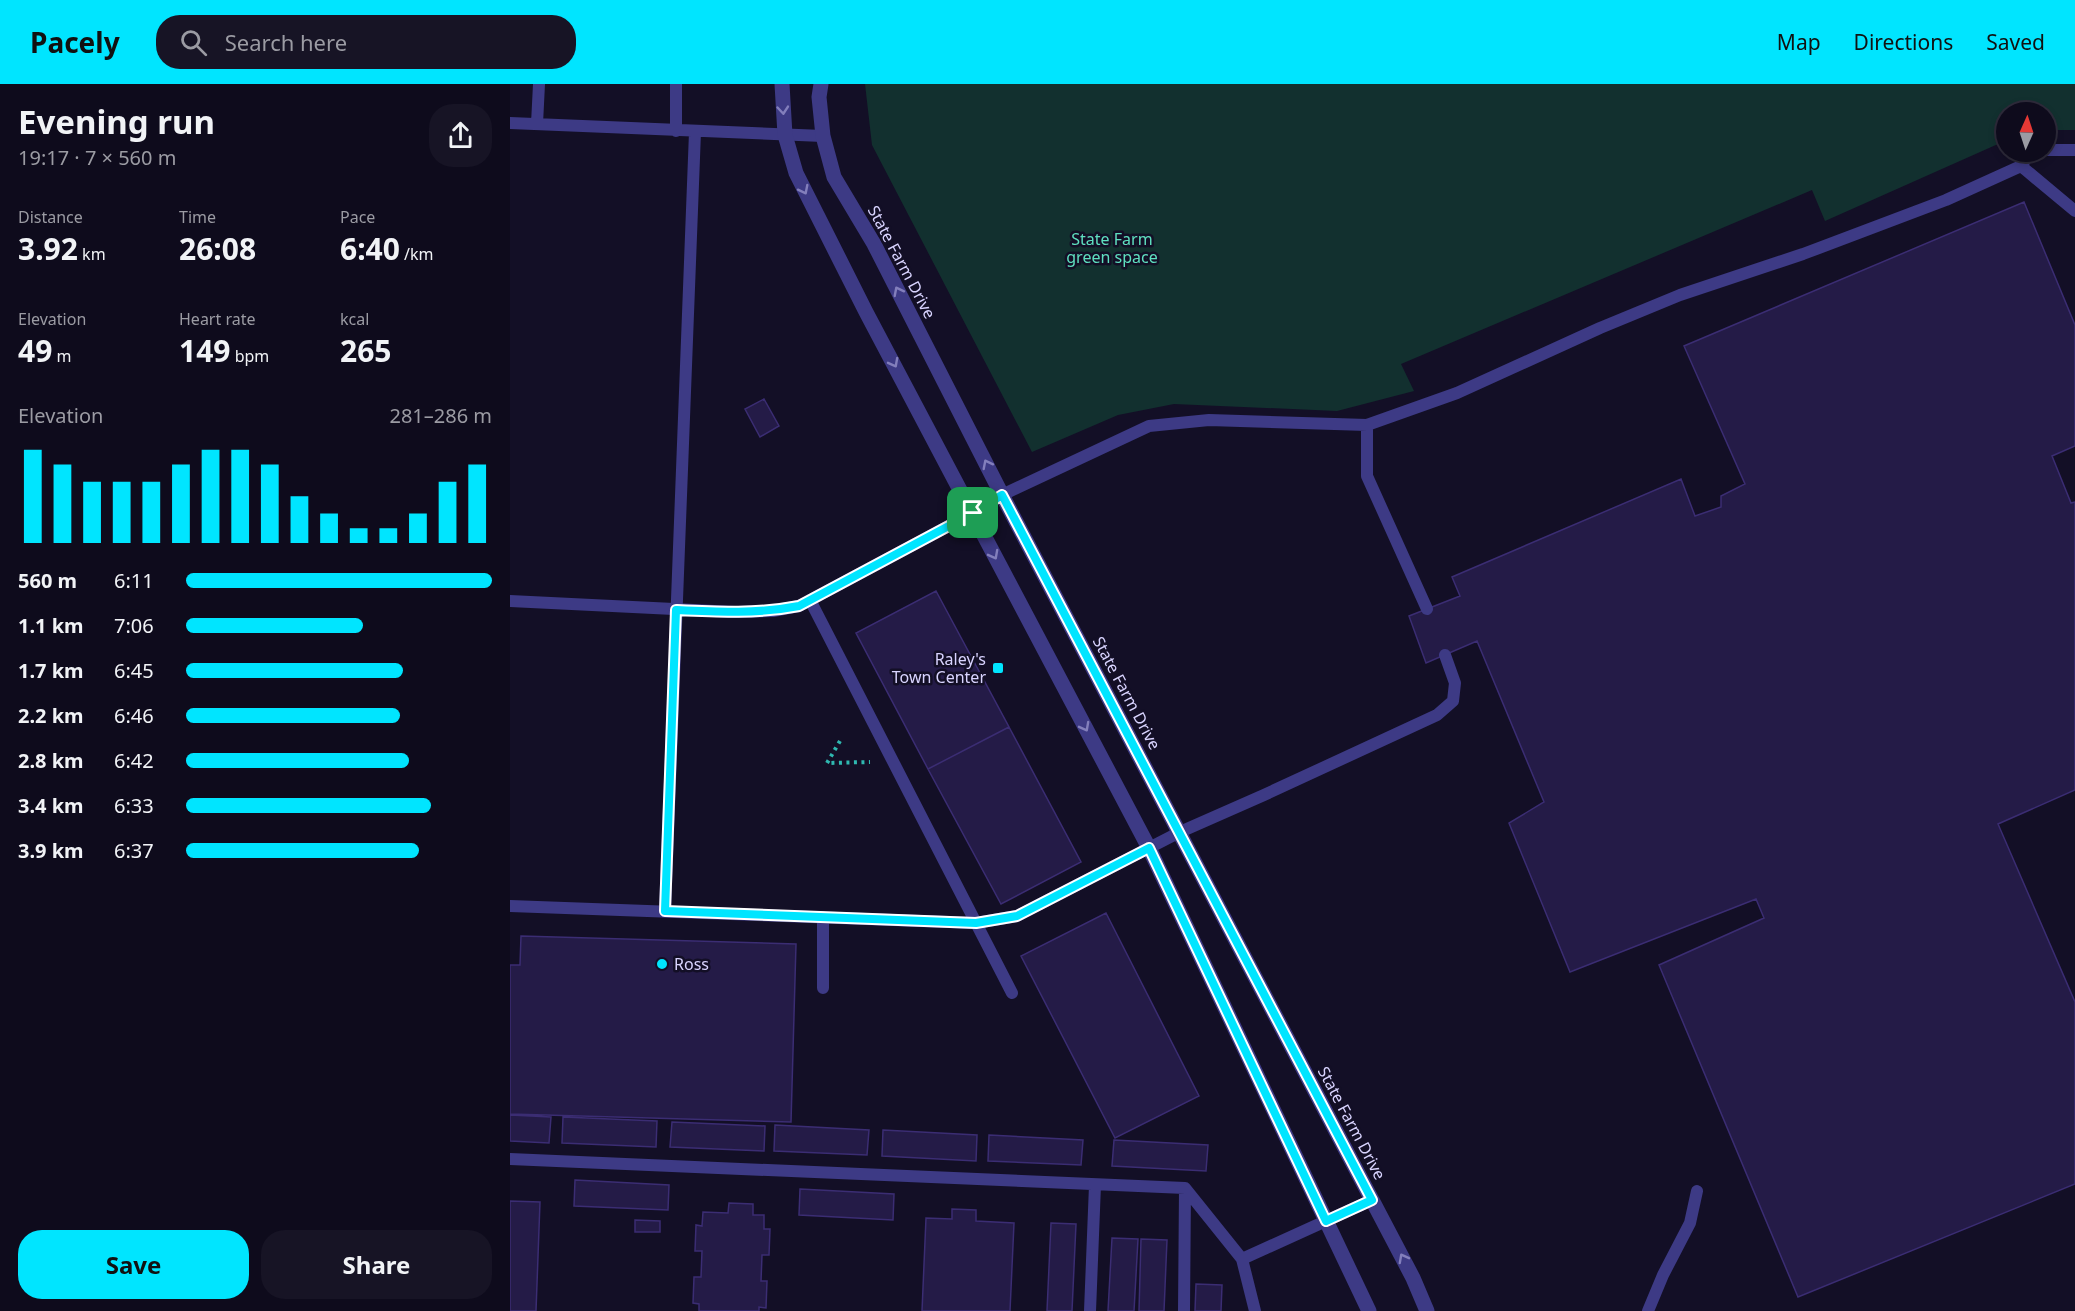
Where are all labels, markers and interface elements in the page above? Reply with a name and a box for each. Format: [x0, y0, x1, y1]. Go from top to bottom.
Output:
search box [156, 15, 576, 69]
text: Pacely [30, 23, 120, 61]
icon: search [177, 26, 210, 59]
text: Search here [225, 27, 347, 57]
text: Map [1777, 28, 1821, 56]
text: Directions [1854, 28, 1953, 56]
text: Saved [1986, 28, 2045, 56]
text: Evening run [18, 99, 215, 144]
north arrow [1996, 102, 2056, 162]
map controls [1996, 102, 2056, 162]
button: share [429, 104, 492, 167]
one-way arrow [776, 105, 789, 114]
text: 19:17 · 7 × 560 m [18, 144, 176, 171]
one-way arrow [797, 184, 809, 195]
street label: State Farm Drive [863, 202, 941, 322]
text: Distance [18, 206, 83, 228]
text: Time [179, 206, 216, 228]
text: Pace [340, 206, 375, 228]
text: 3.92 [18, 228, 78, 269]
text: 26:08 [179, 228, 256, 269]
text: 6:40 [340, 228, 400, 269]
park label: State Farm green space [1066, 228, 1158, 268]
text: km [78, 243, 106, 265]
text: /km [400, 243, 434, 265]
one-way arrow [893, 286, 905, 297]
text: Elevation [18, 308, 86, 330]
text: Heart rate [179, 308, 255, 330]
text: kcal [340, 308, 369, 330]
text: 49 [18, 330, 52, 371]
text: 149 [179, 330, 230, 371]
text: 265 [340, 330, 391, 371]
text: m [52, 345, 71, 367]
text: bpm [230, 345, 269, 367]
one-way arrow [887, 357, 898, 368]
text: Elevation [18, 402, 103, 429]
text: 281–286 m [389, 402, 492, 429]
one-way arrow [982, 459, 994, 470]
pin [947, 487, 998, 538]
icon: arrive [956, 496, 989, 529]
one-way arrow [987, 548, 999, 559]
text: 560 m [18, 567, 77, 594]
text: 6:11 [114, 567, 154, 594]
text: 1.1 km [18, 612, 84, 639]
text: 7:06 [114, 612, 154, 639]
street label: State Farm Drive [1088, 633, 1166, 753]
place label: Raley's Town Center [892, 648, 986, 688]
text: 1.7 km [18, 657, 84, 684]
text: 6:45 [114, 657, 154, 684]
marker: Raley's Town Center [991, 661, 1005, 675]
text: 2.2 km [18, 702, 84, 729]
text: 6:46 [114, 702, 154, 729]
one-way arrow [1078, 721, 1089, 731]
text: 2.8 km [18, 747, 84, 774]
text: 6:42 [114, 747, 154, 774]
text: 3.4 km [18, 792, 84, 819]
text: 6:33 [114, 792, 154, 819]
text: 3.9 km [18, 837, 84, 864]
text: 6:37 [114, 837, 154, 864]
place label: Ross [674, 953, 709, 975]
marker: Ross [655, 957, 669, 971]
street label: State Farm Drive [1313, 1063, 1391, 1183]
button: Save [18, 1230, 249, 1299]
button: Share [261, 1230, 492, 1299]
one-way arrow [1398, 1253, 1410, 1264]

